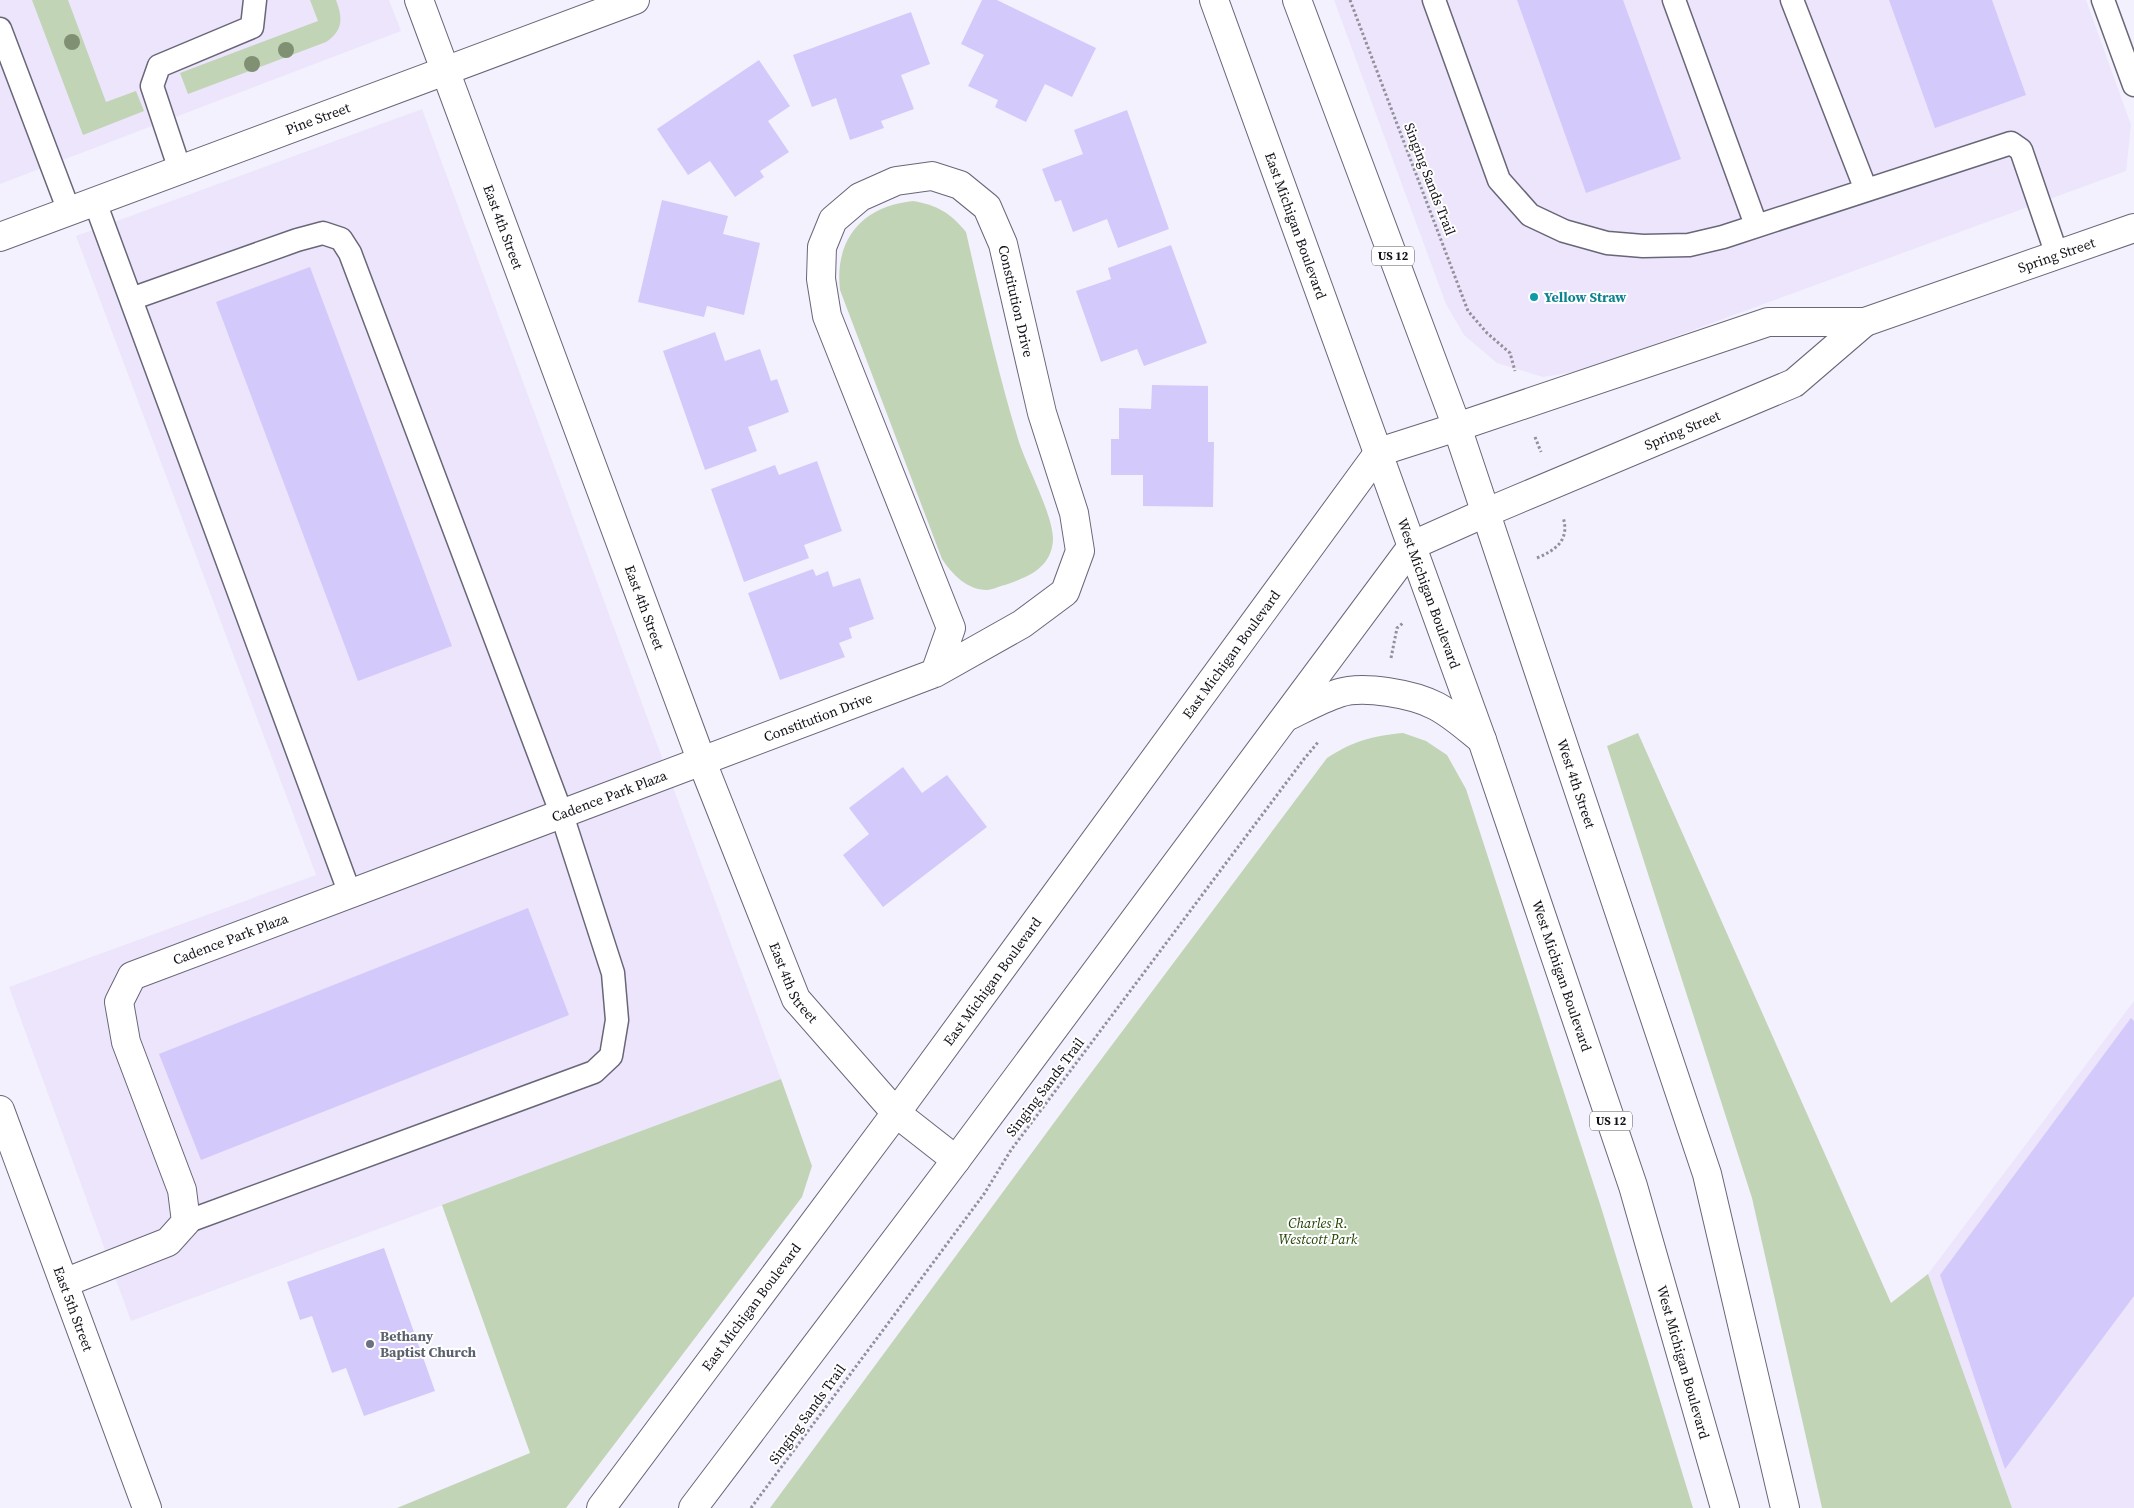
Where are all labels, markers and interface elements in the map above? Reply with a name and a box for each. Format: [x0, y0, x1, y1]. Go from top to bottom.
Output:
street label: Pine Street [282, 97, 353, 140]
street label: Singing Sands Trail [1399, 120, 1461, 238]
street label: East Michigan Boulevard [1260, 149, 1332, 302]
street label: East 4th Street [478, 182, 528, 272]
street label: Spring Street [2015, 232, 2098, 278]
street label: Constitution Drive [993, 243, 1039, 359]
road number: US 12 [1372, 247, 1414, 266]
place label: Yellow Straw [1544, 287, 1626, 307]
marker: Yellow Straw [1528, 291, 1540, 303]
street label: Spring Street [1641, 405, 1724, 455]
street label: West Michigan Boulevard [1392, 515, 1465, 671]
street label: East 4th Street [620, 562, 670, 653]
street label: East Michigan Boulevard [1177, 586, 1285, 723]
street label: Constitution Drive [761, 688, 875, 747]
street label: West 4th Street [1552, 736, 1601, 831]
street label: Cadence Park Plaza [549, 765, 671, 827]
street label: West Michigan Boulevard [1527, 897, 1597, 1054]
street label: Cadence Park Plaza [170, 908, 292, 970]
street label: East Michigan Boulevard [938, 913, 1046, 1050]
street label: East 4th Street [764, 939, 823, 1027]
street label: Singing Sands Trail [1001, 1033, 1089, 1141]
road number: US 12 [1590, 1112, 1632, 1130]
park label: Charles R. Westcott Park [1279, 1213, 1358, 1249]
street label: East Michigan Boulevard [697, 1239, 806, 1375]
street label: East 5th Street [49, 1264, 98, 1354]
street label: West Michigan Boulevard [1652, 1283, 1715, 1441]
place label: Bethany Baptist Church [380, 1326, 476, 1362]
marker: Bethany Baptist Church [364, 1338, 376, 1350]
street label: Singing Sands Trail [764, 1360, 850, 1468]

